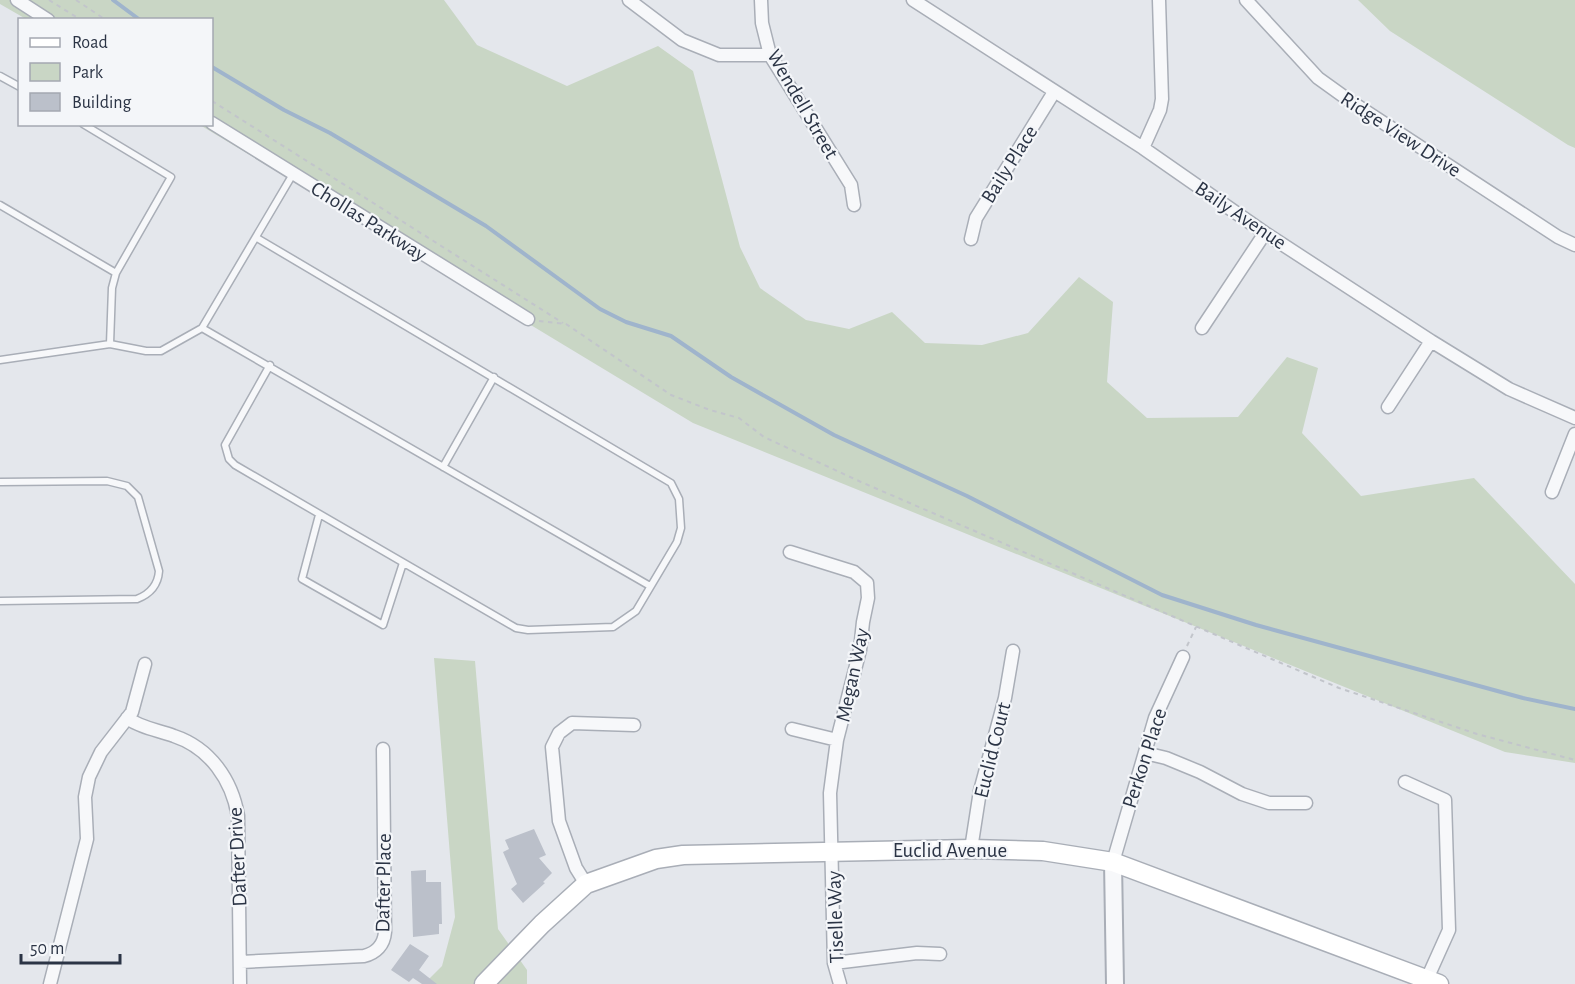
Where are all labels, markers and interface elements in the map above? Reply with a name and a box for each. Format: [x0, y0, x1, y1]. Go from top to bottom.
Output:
legend [18, 18, 213, 126]
text: Road [72, 34, 108, 52]
street label: Wendell Street [763, 46, 842, 163]
text: Park [72, 64, 104, 82]
street label: Ridge View Drive [1337, 88, 1465, 181]
text: Building [72, 94, 132, 112]
street label: Baily Place [977, 122, 1041, 207]
street label: Baily Avenue [1191, 177, 1290, 253]
street label: Chollas Parkway [307, 178, 430, 265]
street label: Megan Way [832, 626, 873, 724]
street label: Euclid Court [970, 700, 1015, 800]
street label: Perkon Place [1118, 706, 1170, 811]
street label: Dafter Drive [224, 807, 251, 907]
street label: Dafter Place [372, 833, 395, 933]
street label: Euclid Avenue [893, 840, 1007, 861]
street label: Tiselle Way [823, 870, 848, 964]
scale bar [21, 927, 120, 965]
text: 50 m [30, 940, 64, 958]

